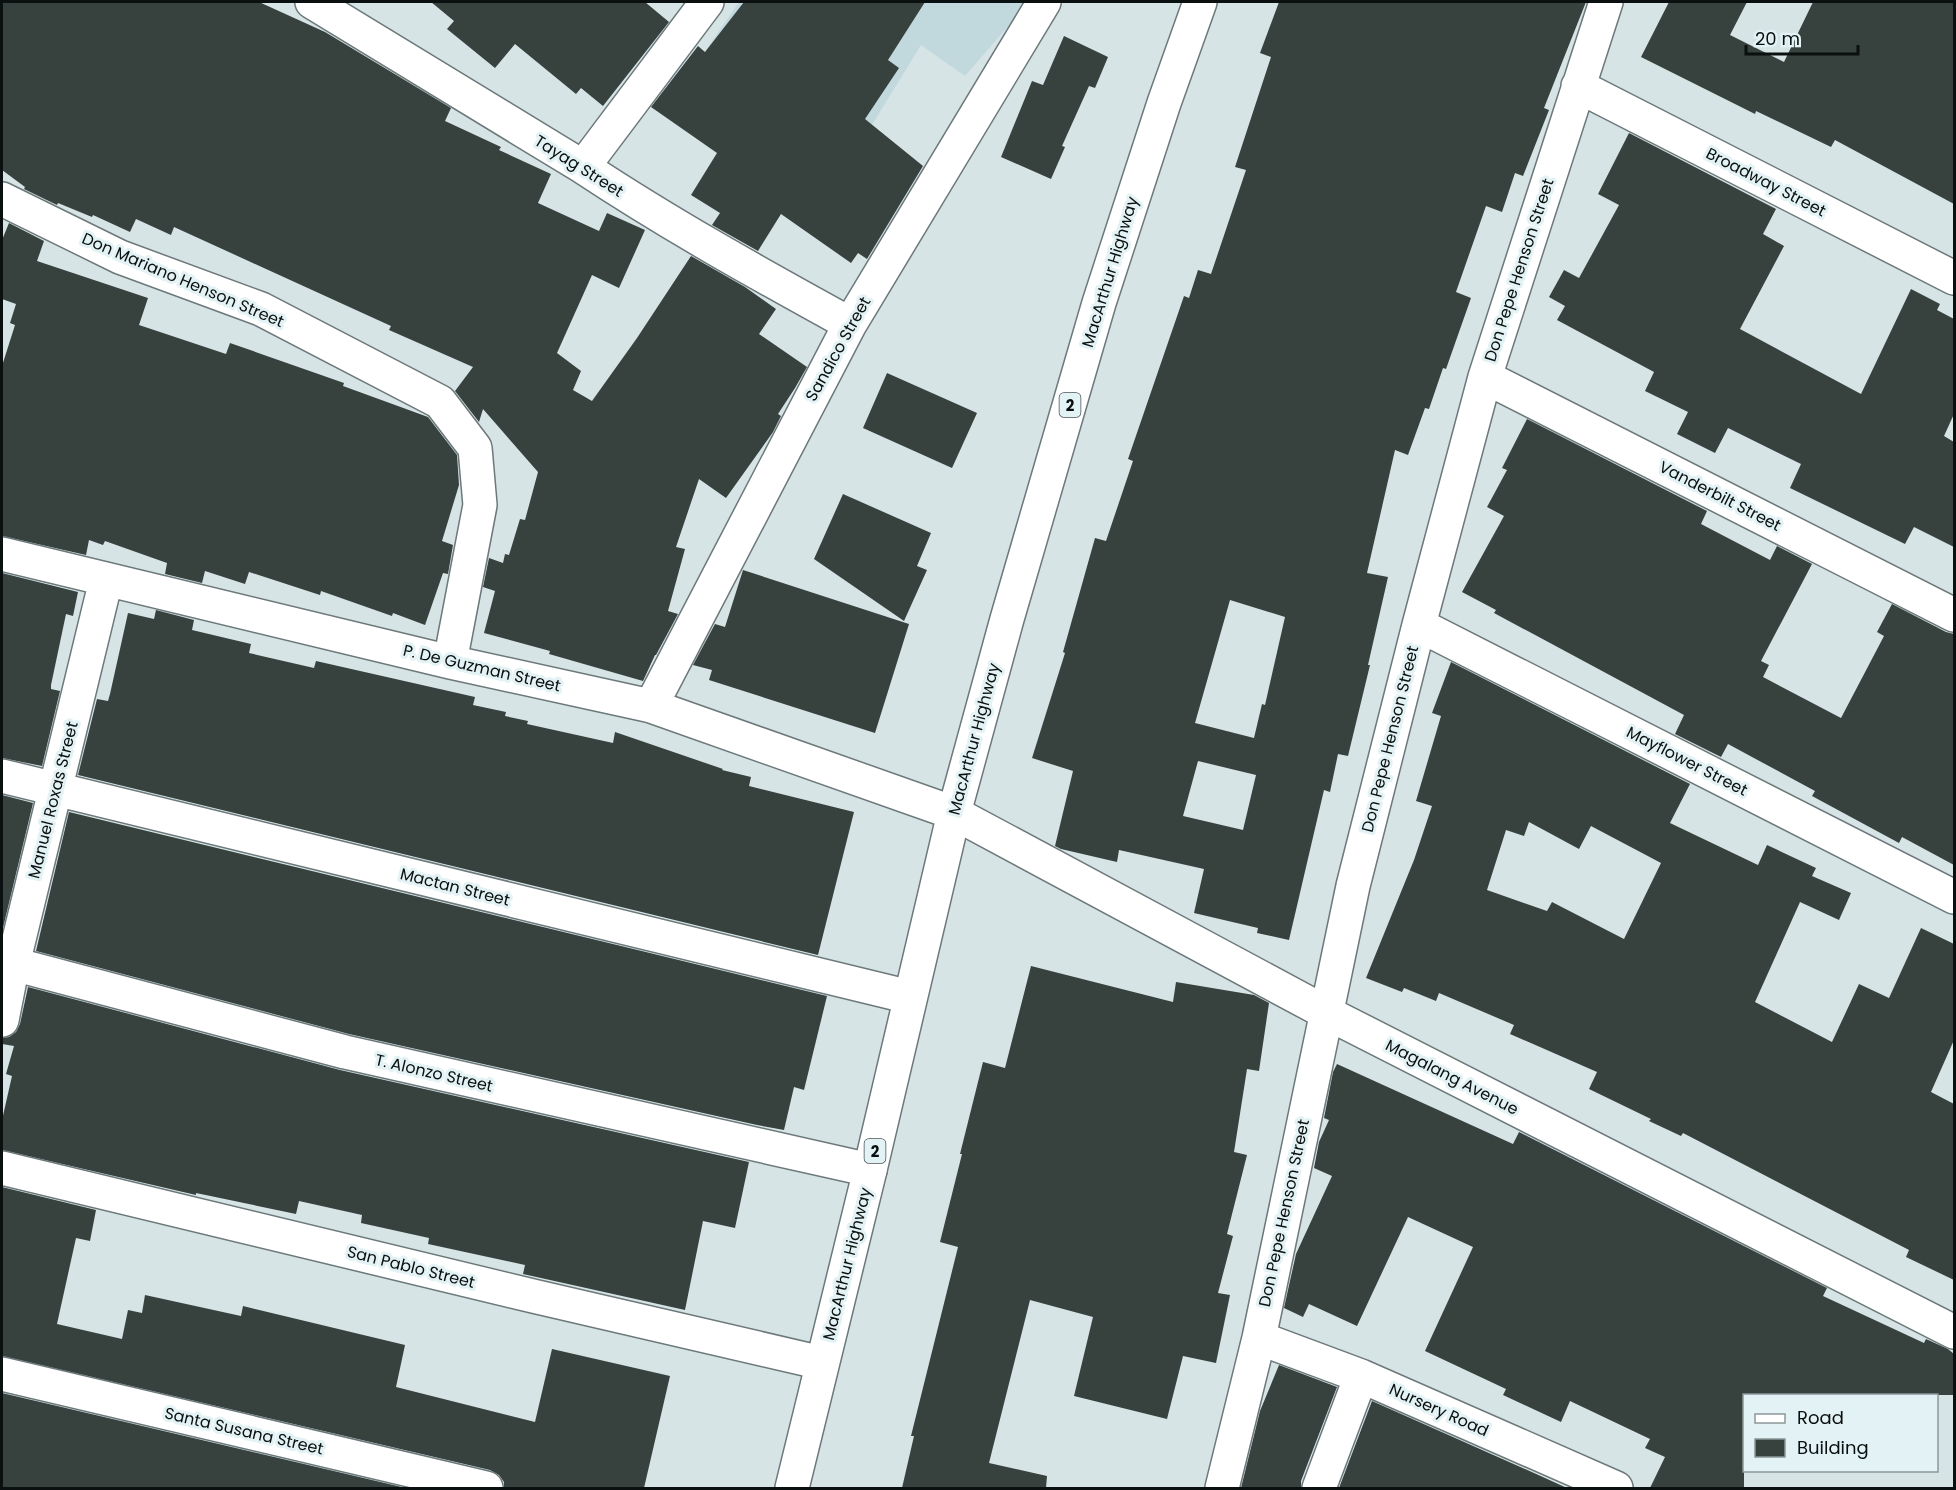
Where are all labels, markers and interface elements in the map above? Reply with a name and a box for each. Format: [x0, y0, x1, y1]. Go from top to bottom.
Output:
scale bar [1746, 18, 1858, 56]
text: 20 m [1755, 26, 1800, 51]
street label: Tayag Street [530, 129, 628, 203]
street label: Broadway Street [1702, 142, 1830, 222]
street label: Don Pepe Henson Street [1478, 175, 1560, 365]
street label: MacArthur Highway [1076, 194, 1144, 350]
street label: Don Mariano Henson Street [78, 227, 288, 333]
street label: Sandico Street [800, 292, 876, 405]
road number: 2 [1060, 393, 1080, 417]
street label: Vanderbilt Street [1655, 455, 1785, 537]
street label: P. De Guzman Street [401, 639, 563, 697]
street label: Don Pepe Henson Street [1356, 643, 1424, 835]
street label: MacArthur Highway [943, 660, 1005, 818]
street label: Manuel Roxas Street [22, 719, 84, 881]
street label: Mayflower Street [1622, 721, 1752, 802]
street label: Mactan Street [398, 862, 512, 912]
street label: Magalang Avenue [1382, 1034, 1523, 1121]
street label: T. Alonzo Street [373, 1048, 495, 1098]
street label: Don Pepe Henson Street [1253, 1117, 1315, 1309]
road number: 2 [864, 1139, 886, 1163]
street label: MacArthur Highway [817, 1185, 877, 1343]
street label: San Pablo Street [345, 1240, 477, 1294]
street label: Nursery Road [1386, 1378, 1492, 1442]
legend [1743, 1394, 1938, 1472]
street label: Santa Susana Street [162, 1402, 326, 1461]
text: Road [1797, 1405, 1844, 1430]
text: Building [1797, 1435, 1869, 1460]

